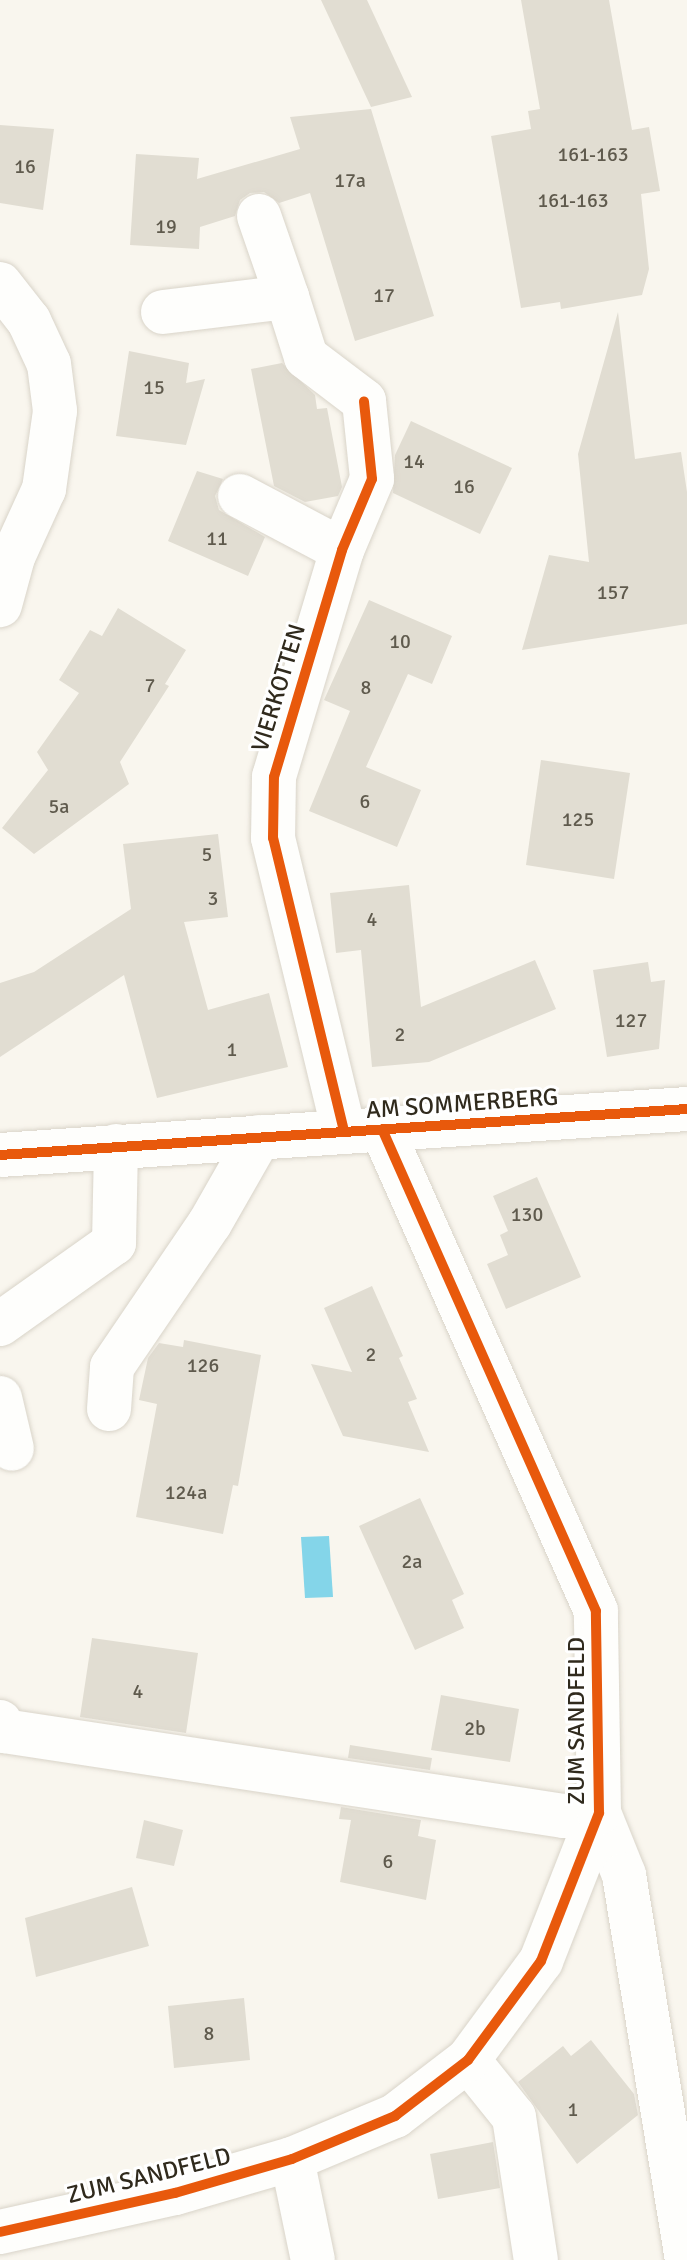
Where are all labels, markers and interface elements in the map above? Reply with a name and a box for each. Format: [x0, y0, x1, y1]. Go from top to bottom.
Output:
house number: 161-163 [557, 142, 629, 166]
house number: 16 [14, 154, 36, 178]
house number: 17a [334, 168, 366, 192]
house number: 161-163 [537, 188, 609, 212]
house number: 19 [155, 214, 177, 238]
house number: 17 [373, 283, 395, 307]
house number: 15 [143, 375, 165, 399]
house number: 14 [403, 449, 425, 473]
house number: 16 [453, 474, 475, 498]
house number: 11 [206, 526, 228, 550]
house number: 157 [597, 580, 629, 604]
street label: VIERKOTTEN [246, 621, 312, 755]
house number: 10 [389, 629, 411, 653]
house number: 7 [145, 673, 155, 697]
house number: 8 [361, 675, 371, 699]
house number: 6 [360, 789, 370, 813]
house number: 5a [49, 794, 69, 818]
house number: 125 [562, 807, 594, 831]
house number: 5 [202, 842, 212, 866]
house number: 3 [208, 886, 218, 910]
house number: 4 [367, 907, 377, 931]
house number: 127 [615, 1008, 647, 1032]
house number: 2 [395, 1022, 405, 1046]
house number: 1 [227, 1037, 237, 1061]
street label: AM SOMMERBERG [365, 1083, 559, 1125]
house number: 130 [511, 1202, 543, 1226]
house number: 2 [366, 1342, 376, 1366]
house number: 126 [187, 1353, 219, 1377]
house number: 124a [165, 1480, 207, 1504]
house number: 2a [402, 1549, 422, 1573]
street label: ZUM SANDFELD [563, 1637, 591, 1805]
house number: 4 [133, 1679, 143, 1703]
house number: 2b [464, 1716, 486, 1740]
house number: 6 [383, 1849, 393, 1873]
house number: 8 [204, 2021, 214, 2045]
house number: 1 [568, 2097, 578, 2121]
street label: ZUM SANDFELD [64, 2142, 234, 2210]

